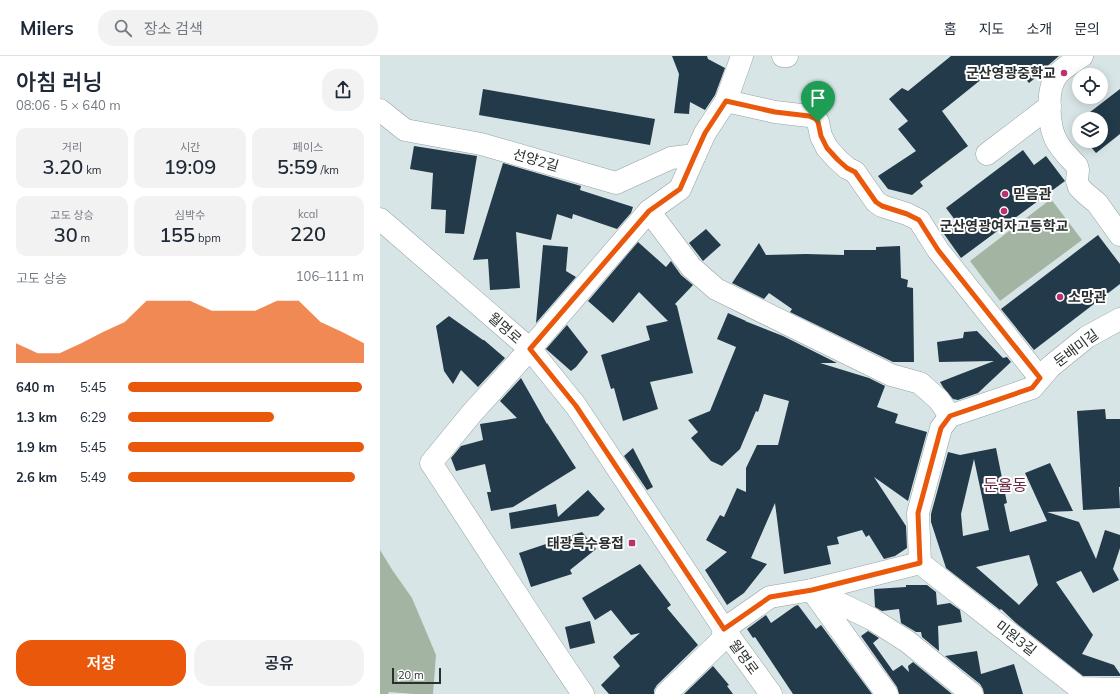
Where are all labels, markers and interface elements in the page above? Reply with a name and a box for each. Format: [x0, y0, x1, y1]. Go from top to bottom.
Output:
search box [98, 10, 378, 46]
text: Milers [20, 16, 74, 40]
icon: search [112, 17, 134, 39]
text: 장소 검색 [144, 19, 203, 38]
text: 홈 [944, 20, 957, 38]
text: 지도 [979, 20, 1004, 38]
text: 소개 [1026, 20, 1052, 38]
text: 문의 [1074, 20, 1100, 38]
place label: 군산영광중학교 [966, 64, 1056, 82]
text: 아침 러닝 [16, 68, 103, 96]
marker: 군산영광중학교 [1059, 68, 1069, 78]
map controls [1072, 68, 1108, 148]
button: locate [1072, 68, 1108, 104]
button: share [322, 69, 364, 111]
pin [801, 81, 835, 122]
icon: arrive [807, 87, 829, 109]
text: 08:06 · 5 × 640 m [16, 97, 121, 113]
button: layers [1072, 112, 1108, 148]
text: 거리 [62, 140, 82, 154]
text: 시간 [180, 140, 200, 154]
text: 페이스 [293, 140, 323, 154]
street label: 선양2길 [511, 145, 561, 175]
text: 3.20 [43, 154, 83, 179]
text: 19:09 [164, 154, 216, 179]
text: 5:59 [277, 154, 318, 179]
text: km [83, 163, 101, 177]
text: /km [318, 163, 339, 177]
place label: 믿음관 [1013, 185, 1052, 203]
marker: 믿음관 [1000, 189, 1010, 199]
marker: 군산영광여자고등학교 [999, 206, 1009, 216]
text: kcal [298, 207, 318, 221]
text: 고도 상승 [50, 208, 94, 222]
text: 심박수 [175, 208, 205, 222]
place label: 군산영광여자고등학교 [940, 217, 1069, 235]
text: 220 [290, 221, 326, 246]
text: 30 [54, 222, 78, 247]
text: 155 [159, 222, 195, 247]
text: m [78, 231, 90, 245]
text: bpm [195, 231, 221, 245]
text: 106–111 m [296, 268, 364, 284]
text: 고도 상승 [16, 270, 67, 286]
place label: 소망관 [1068, 288, 1107, 306]
marker: 소망관 [1055, 292, 1065, 302]
street label: 월명로 [485, 309, 526, 348]
street label: 둔배미길 [1050, 325, 1102, 371]
text: 640 m [16, 379, 55, 395]
text: 5:45 [80, 379, 106, 395]
text: 1.3 km [16, 409, 57, 425]
text: 6:29 [80, 409, 106, 425]
text: 1.9 km [16, 439, 57, 455]
text: 5:45 [80, 439, 106, 455]
text: 2.6 km [16, 469, 57, 485]
text: 5:49 [80, 469, 106, 485]
district label: 둔율동 [983, 475, 1027, 495]
place label: 태광특수용접 [547, 534, 624, 552]
marker: 태광특수용접 [627, 538, 637, 548]
street label: 미원3길 [992, 616, 1040, 660]
street label: 월명로 [725, 636, 763, 678]
button: 저장 [16, 640, 186, 686]
button: 공유 [194, 640, 364, 686]
scale bar [392, 666, 441, 685]
text: 20 m [398, 668, 424, 682]

